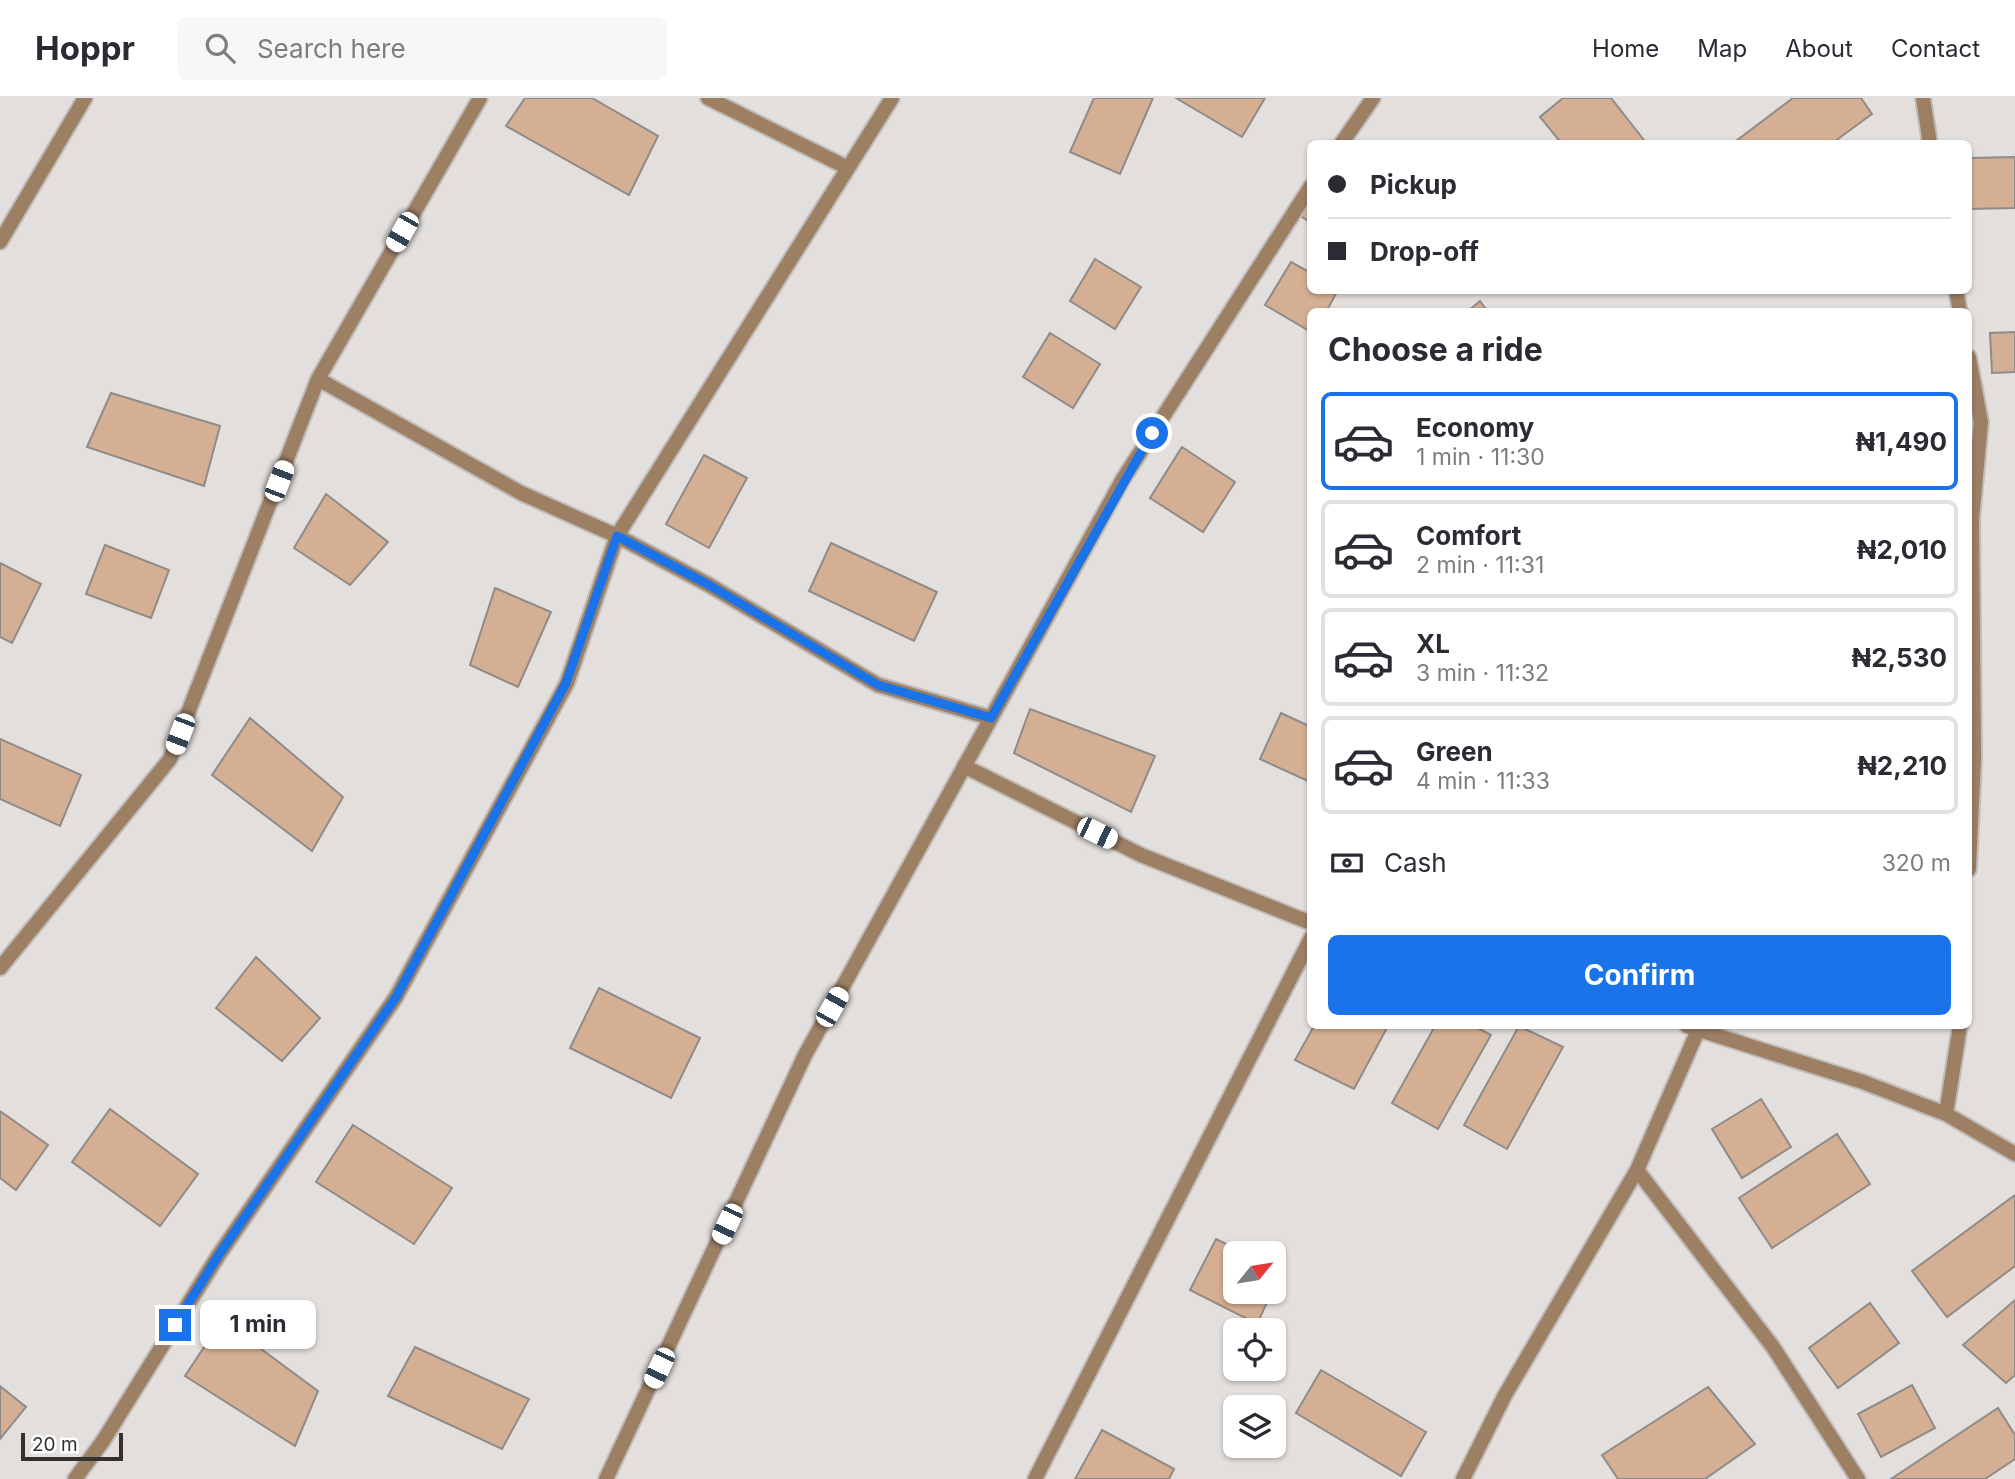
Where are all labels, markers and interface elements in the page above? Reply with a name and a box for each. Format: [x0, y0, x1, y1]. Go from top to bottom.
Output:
search box [177, 17, 667, 80]
text: Hoppr [35, 28, 135, 68]
icon: search [201, 29, 239, 67]
text: Search here [257, 33, 406, 64]
text: Home [1592, 34, 1659, 63]
text: Map [1697, 34, 1747, 63]
text: About [1785, 34, 1853, 63]
text: Contact [1891, 34, 1980, 63]
text: Pickup [1370, 169, 1457, 200]
car [383, 209, 422, 255]
text: Drop-off [1370, 236, 1479, 267]
text: Choose a ride [1328, 330, 1543, 369]
icon: car [1332, 410, 1395, 473]
text: Economy [1416, 412, 1534, 443]
route start [1136, 417, 1168, 449]
text: ₦1,490 [1855, 426, 1947, 457]
text: 1 min · 11:30 [1416, 443, 1545, 471]
car [262, 458, 297, 504]
icon: car [1332, 518, 1395, 581]
text: Comfort [1416, 520, 1521, 551]
text: ₦2,010 [1857, 534, 1947, 565]
text: 2 min · 11:31 [1416, 551, 1544, 579]
icon: car [1332, 626, 1395, 689]
text: XL [1416, 628, 1450, 659]
text: ₦2,530 [1851, 642, 1947, 673]
text: 3 min · 11:32 [1416, 659, 1549, 687]
car [163, 711, 198, 757]
icon: car [1332, 734, 1395, 797]
text: Green [1416, 736, 1493, 767]
text: ₦2,210 [1857, 750, 1947, 781]
text: 4 min · 11:33 [1416, 767, 1550, 795]
car [1074, 814, 1121, 852]
icon: cash [1328, 844, 1366, 882]
text: Cash [1384, 847, 1447, 878]
text: 320 m [1882, 849, 1951, 877]
button: Confirm [1328, 935, 1951, 1015]
car [813, 984, 852, 1030]
car [709, 1201, 746, 1247]
north arrow [1223, 1241, 1286, 1304]
map controls [1223, 1241, 1286, 1458]
callout: 1 min [200, 1300, 315, 1350]
route end [159, 1309, 191, 1341]
text: 1 min [230, 1310, 286, 1338]
button: locate [1223, 1318, 1286, 1381]
car [641, 1345, 678, 1391]
button: layers [1223, 1395, 1286, 1458]
scale bar [21, 1430, 122, 1462]
text: 20 m [32, 1433, 78, 1456]

